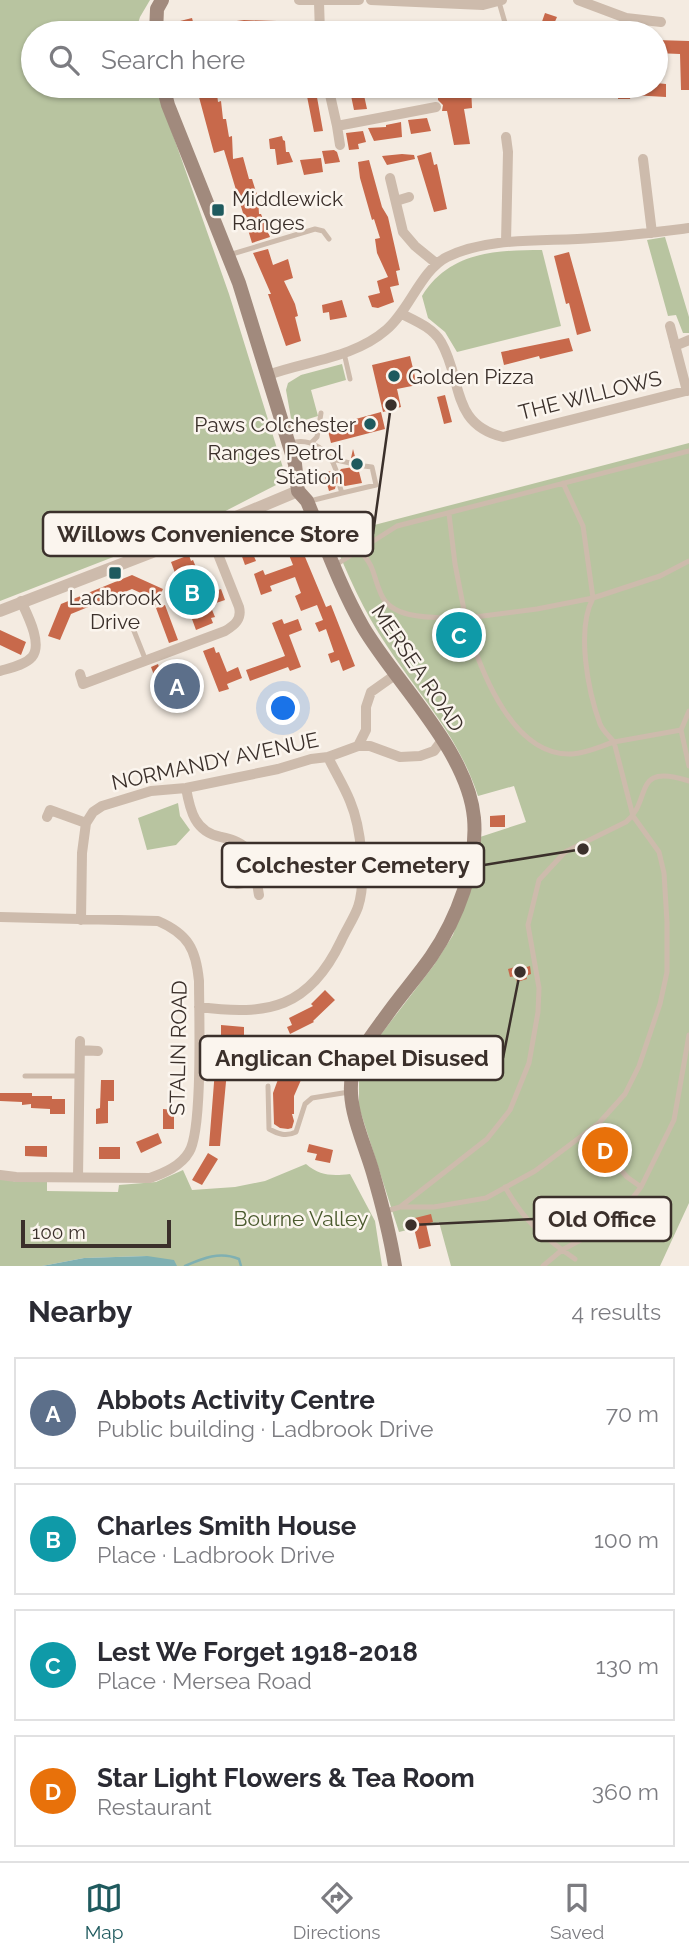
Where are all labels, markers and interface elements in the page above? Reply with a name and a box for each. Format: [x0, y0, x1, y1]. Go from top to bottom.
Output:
search box [21, 21, 668, 98]
icon: search [45, 41, 83, 79]
text: Search here [101, 45, 245, 75]
place label: Middlewick Ranges [232, 186, 343, 235]
marker: Middlewick Ranges [210, 202, 226, 218]
place label: Golden Pizza [408, 364, 534, 389]
street label: THE WILLOWS [516, 365, 664, 425]
marker: Golden Pizza [386, 368, 402, 384]
place label: Paws Colchester [194, 412, 357, 437]
marker: Paws Colchester [362, 416, 378, 432]
place label: Ranges Petrol Station [208, 440, 343, 489]
marker: Ranges Petrol Station [349, 456, 365, 472]
callout: Willows Convenience Store [43, 512, 373, 556]
text: Willows Convenience Store [57, 520, 359, 547]
marker: Ladbrook Drive [107, 565, 123, 581]
pin: B [169, 566, 215, 618]
place label: Ladbrook Drive [69, 585, 161, 634]
street label: MERSEA ROAD [366, 600, 470, 736]
pin: C [436, 609, 482, 661]
pin: A [154, 660, 200, 712]
your location [266, 691, 300, 725]
street label: NORMANDY AVENUE [109, 727, 321, 795]
callout: Colchester Cemetery [222, 843, 484, 887]
text: Colchester Cemetery [236, 851, 470, 878]
street label: STALIN ROAD [164, 980, 192, 1116]
callout: Anglican Chapel Disused [200, 1036, 503, 1080]
text: Anglican Chapel Disused [215, 1044, 489, 1071]
pin: D [582, 1124, 628, 1176]
callout: Old Office [534, 1197, 671, 1241]
text: Old Office [548, 1205, 656, 1232]
park label: Bourne Valley [234, 1206, 368, 1231]
scale bar [21, 1217, 172, 1249]
text: 100 m [32, 1221, 86, 1243]
text: Nearby [28, 1294, 132, 1329]
text: 4 results [572, 1298, 661, 1325]
text: Abbots Activity Centre [97, 1385, 375, 1415]
text: A [45, 1400, 61, 1427]
text: 70 m [606, 1400, 659, 1427]
text: Public building · Ladbrook Drive [97, 1415, 434, 1442]
text: Charles Smith House [97, 1511, 356, 1541]
text: B [45, 1526, 61, 1553]
text: 100 m [594, 1526, 659, 1553]
text: Place · Ladbrook Drive [97, 1541, 335, 1568]
text: Lest We Forget 1918-2018 [97, 1637, 418, 1667]
text: C [45, 1652, 61, 1679]
text: 130 m [596, 1652, 659, 1679]
text: Place · Mersea Road [97, 1667, 312, 1694]
text: Star Light Flowers & Tea Room [97, 1763, 475, 1793]
text: D [45, 1778, 61, 1805]
text: 360 m [592, 1778, 659, 1805]
text: Restaurant [97, 1793, 212, 1820]
tab: Map [85, 1879, 123, 1943]
tab: Directions [293, 1879, 381, 1943]
tab: Saved [550, 1879, 604, 1943]

